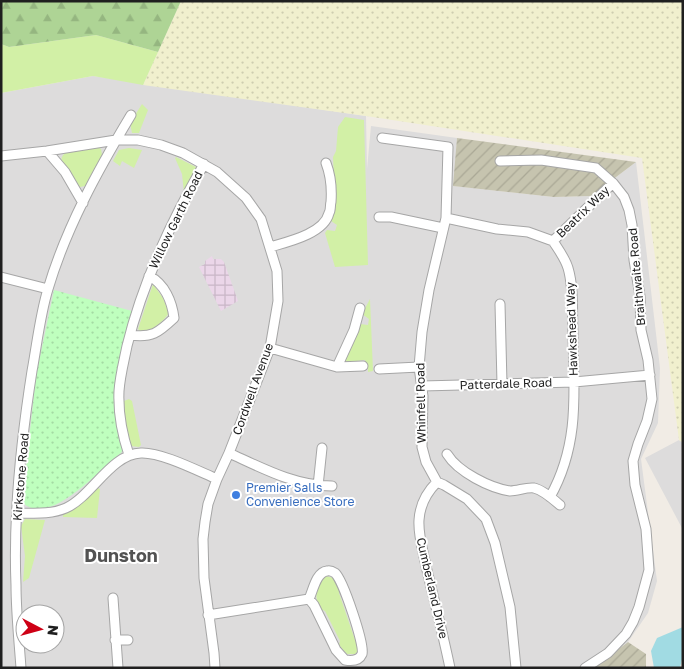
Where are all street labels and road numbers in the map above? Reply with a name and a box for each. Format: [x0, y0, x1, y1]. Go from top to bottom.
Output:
street label: Willow Garth Road [145, 168, 206, 271]
street label: Beatrix Way [553, 182, 613, 241]
street label: Braithwaite Road [625, 227, 648, 327]
street label: Hawkshead Way [562, 281, 581, 376]
street label: Cordwell Avenue [229, 341, 276, 437]
street label: Whinfell Road [412, 362, 429, 444]
street label: Patterdale Road [459, 374, 553, 393]
street label: Kirkstone Road [9, 432, 32, 521]
street label: Cumberland Drive [414, 536, 451, 640]

